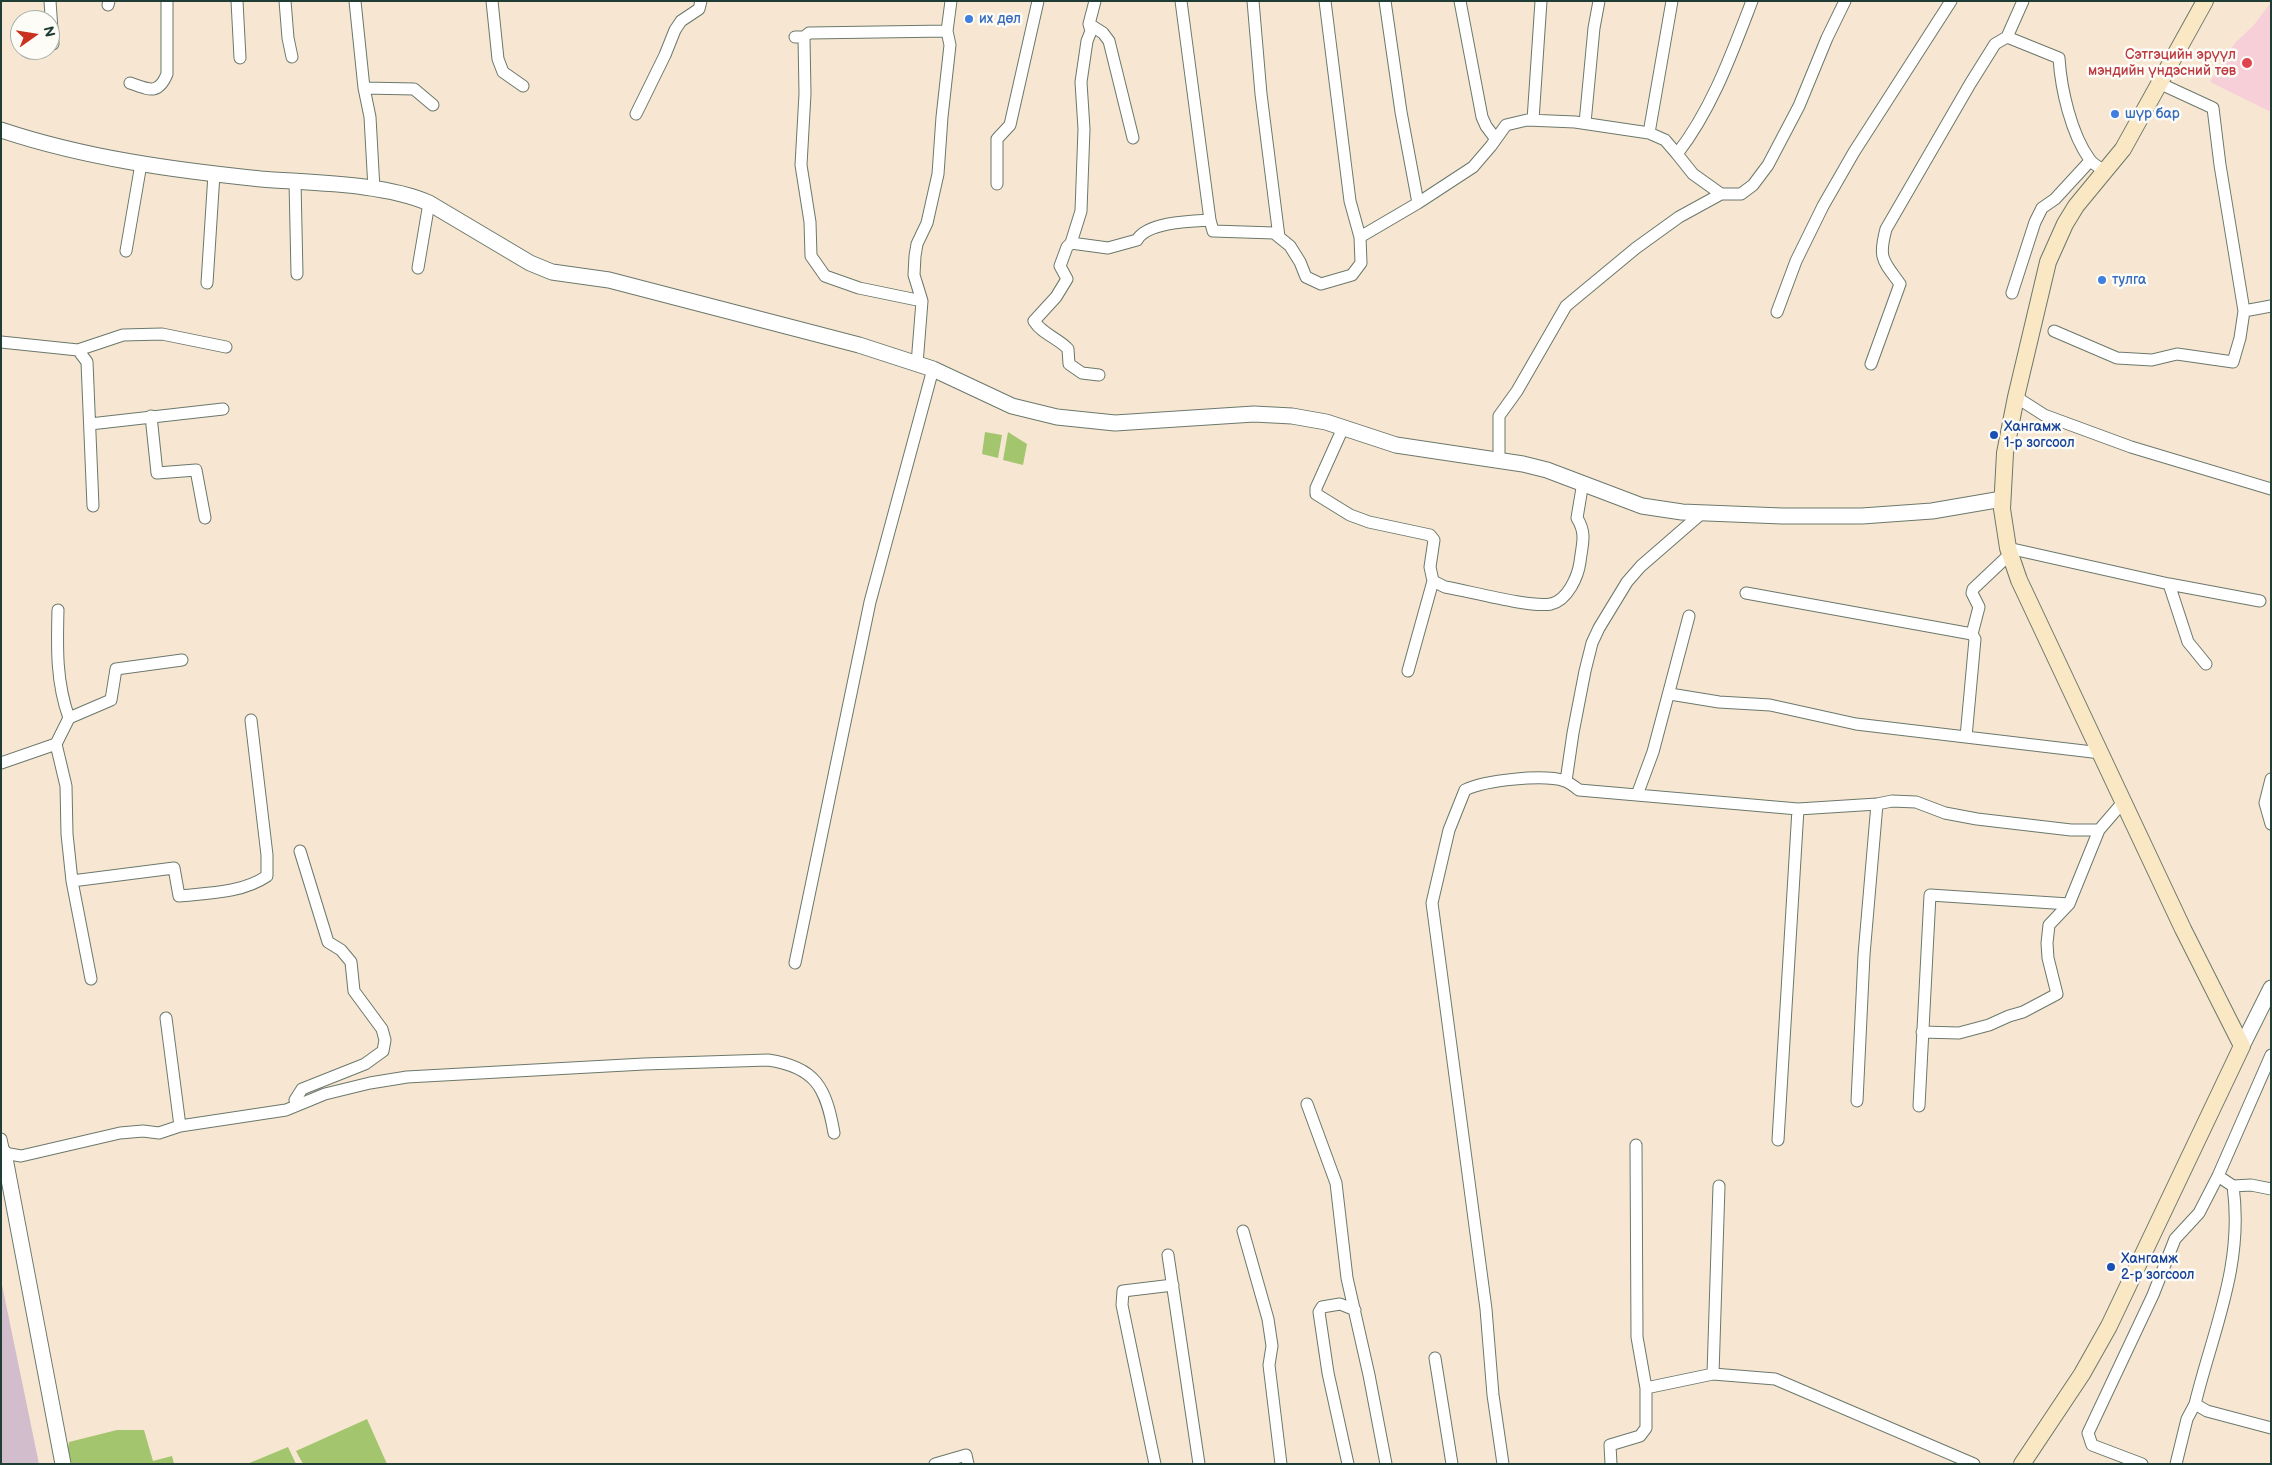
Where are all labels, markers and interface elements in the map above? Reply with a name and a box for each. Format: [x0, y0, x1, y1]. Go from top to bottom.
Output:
north arrow [10, 10, 60, 60]
place label: их дөл [979, 11, 1021, 27]
marker: их дөл [963, 13, 975, 25]
text: N [40, 25, 59, 39]
place label: Сэтгэцийн эрүүл мэндийн үндэсний төв [2088, 47, 2236, 80]
marker: Сэтгэцийн эрүүл мэндийн үндэсний төв [2240, 56, 2254, 70]
place label: шүр бар [2125, 106, 2180, 122]
marker: шүр бар [2109, 108, 2121, 120]
place label: тулга [2112, 272, 2146, 288]
marker: тулга [2096, 274, 2108, 286]
place label: Хангамж 1-р зогсоол [2004, 419, 2075, 452]
marker: Хангамж 1-р зогсоол [1988, 429, 2000, 441]
place label: Хангамж 2-р зогсоол [2121, 1251, 2195, 1284]
marker: Хангамж 2-р зогсоол [2105, 1261, 2117, 1273]

